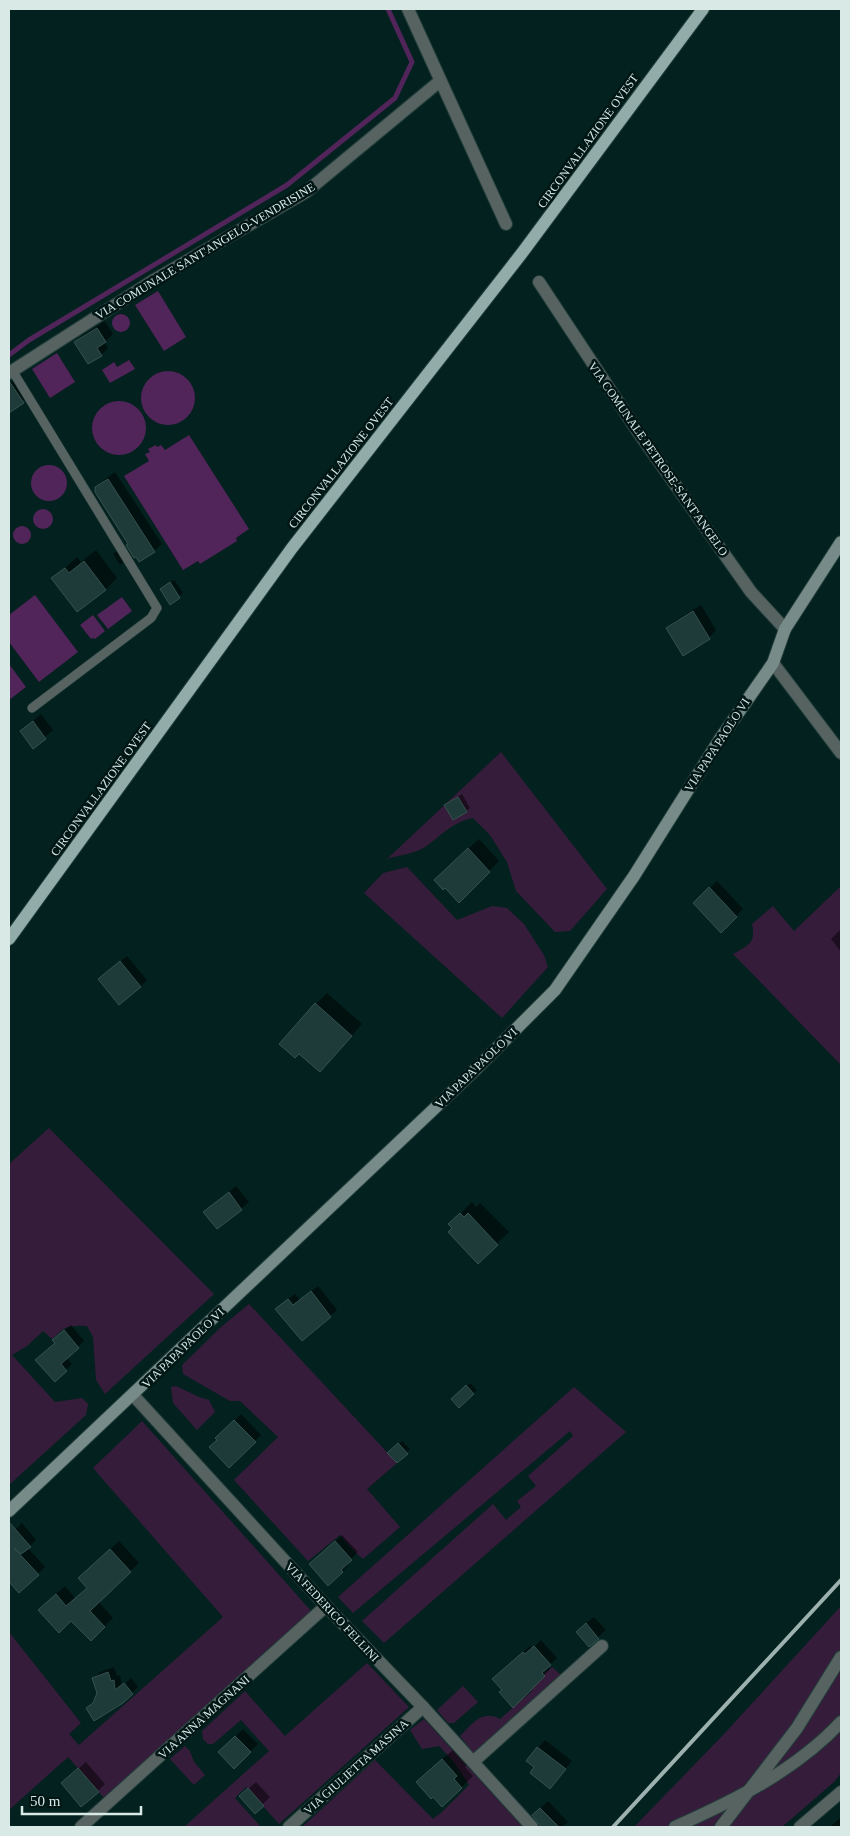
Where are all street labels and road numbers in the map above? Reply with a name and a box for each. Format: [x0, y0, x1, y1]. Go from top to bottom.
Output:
street label: CIRCONVALLAZIONE OVEST [535, 71, 642, 211]
street label: VIA COMUNALE SANT'ANGELO-VENDRISINE [93, 180, 317, 322]
street label: VIA COMUNALE PETROSE-SANT'ANGELO [585, 359, 731, 559]
street label: CIRCONVALLAZIONE OVEST [286, 394, 397, 531]
street label: VIA PAPA PAOLO VI [681, 696, 753, 794]
street label: CIRCONVALLAZIONE OVEST [48, 719, 155, 859]
street label: VIA PAPA PAOLO VI [432, 1025, 520, 1111]
street label: VIA PAPA PAOLO VI [139, 1305, 227, 1391]
street label: VIA FEDERICO FELLINI [282, 1559, 382, 1665]
street label: VIA ANNA MAGNANI [155, 1672, 253, 1762]
street label: VIA GIULIETTA MASINA [301, 1716, 411, 1818]

